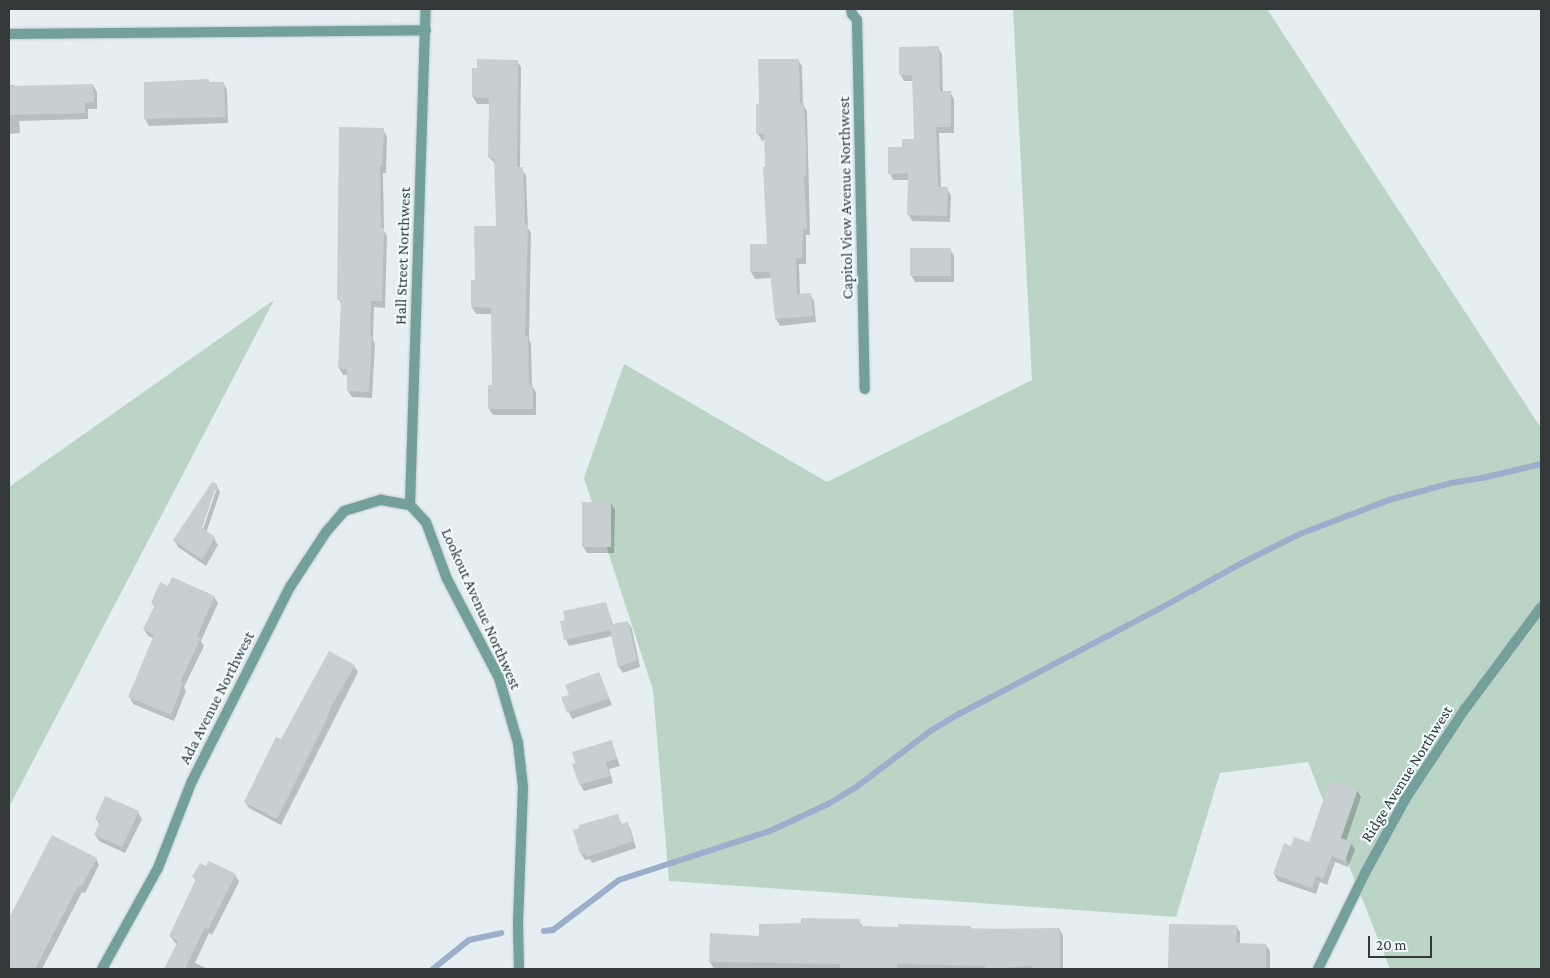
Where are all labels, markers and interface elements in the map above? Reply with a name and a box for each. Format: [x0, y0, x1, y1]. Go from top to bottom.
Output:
street label: Capitol View Avenue Northwest [835, 96, 857, 300]
street label: Hall Street Northwest [391, 187, 415, 325]
street label: Lookout Avenue Northwest [437, 525, 525, 693]
street label: Ada Avenue Northwest [175, 629, 259, 767]
street label: Ridge Avenue Northwest [1357, 702, 1457, 846]
scale bar [1370, 926, 1434, 958]
text: 20 m [1376, 937, 1407, 953]

